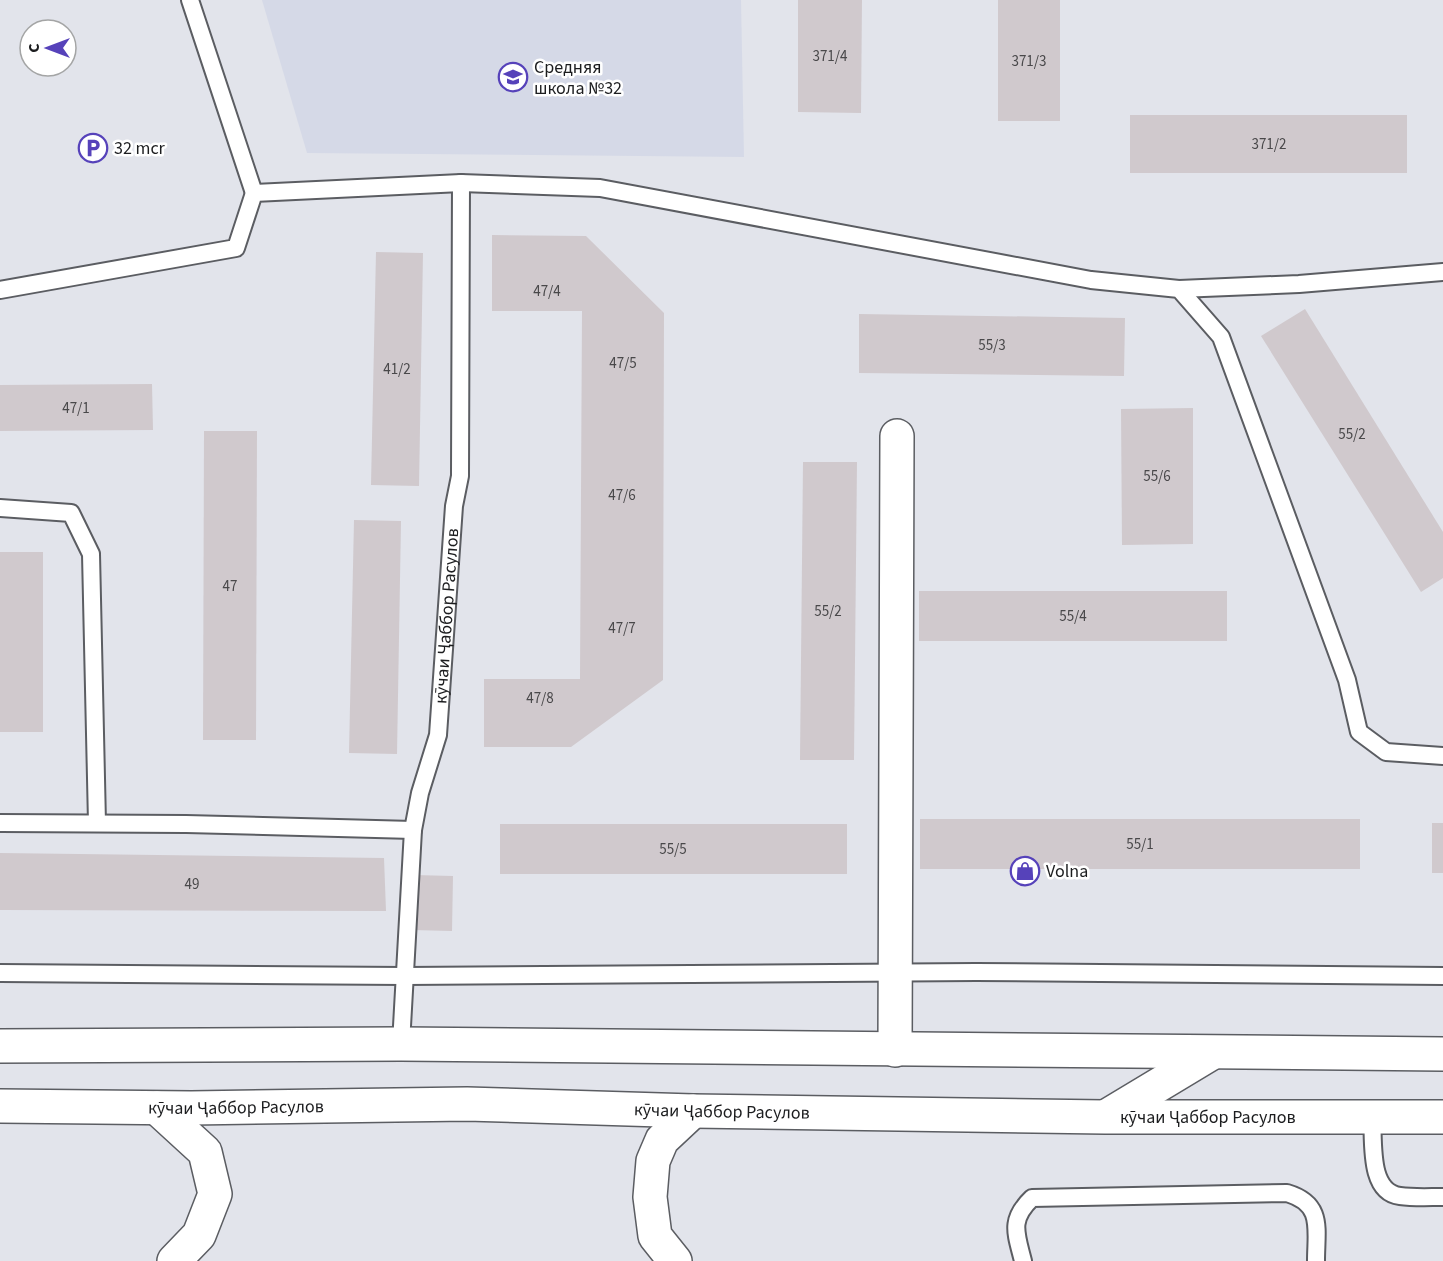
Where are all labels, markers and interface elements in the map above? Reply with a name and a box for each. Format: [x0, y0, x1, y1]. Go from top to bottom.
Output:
north arrow [18, 18, 78, 78]
text: С [23, 43, 45, 53]
house number: 371/4 [812, 46, 848, 67]
house number: 371/3 [1011, 51, 1047, 72]
place label: Средняя школа №32 [534, 55, 622, 101]
school or university icon: Средняя школа №32 [497, 61, 529, 93]
parking icon: 32 mcr [77, 132, 109, 164]
house number: 371/2 [1251, 134, 1287, 155]
place label: 32 mcr [114, 136, 166, 161]
house number: 47/4 [533, 281, 561, 302]
house number: 55/3 [978, 335, 1006, 356]
house number: 47/5 [609, 353, 637, 374]
house number: 41/2 [383, 359, 411, 380]
house number: 47/1 [62, 398, 90, 419]
house number: 55/2 [1338, 424, 1366, 445]
house number: 55/6 [1143, 466, 1171, 487]
house number: 47/6 [608, 485, 636, 506]
street label: кӯчаи Ҷаббор Расулов [428, 527, 465, 705]
house number: 47 [223, 576, 237, 597]
house number: 55/2 [814, 601, 842, 622]
house number: 55/4 [1059, 606, 1087, 627]
house number: 47/7 [608, 618, 636, 639]
house number: 47/8 [526, 688, 554, 709]
house number: 55/1 [1126, 834, 1154, 855]
house number: 55/5 [659, 839, 687, 860]
shop icon: Volna [1009, 855, 1041, 887]
place label: Volna [1046, 859, 1088, 884]
house number: 49 [185, 874, 199, 895]
street label: кӯчаи Ҷаббор Расулов [148, 1094, 324, 1121]
street label: кӯчаи Ҷаббор Расулов [634, 1097, 810, 1126]
street label: кӯчаи Ҷаббор Расулов [1120, 1105, 1296, 1130]

